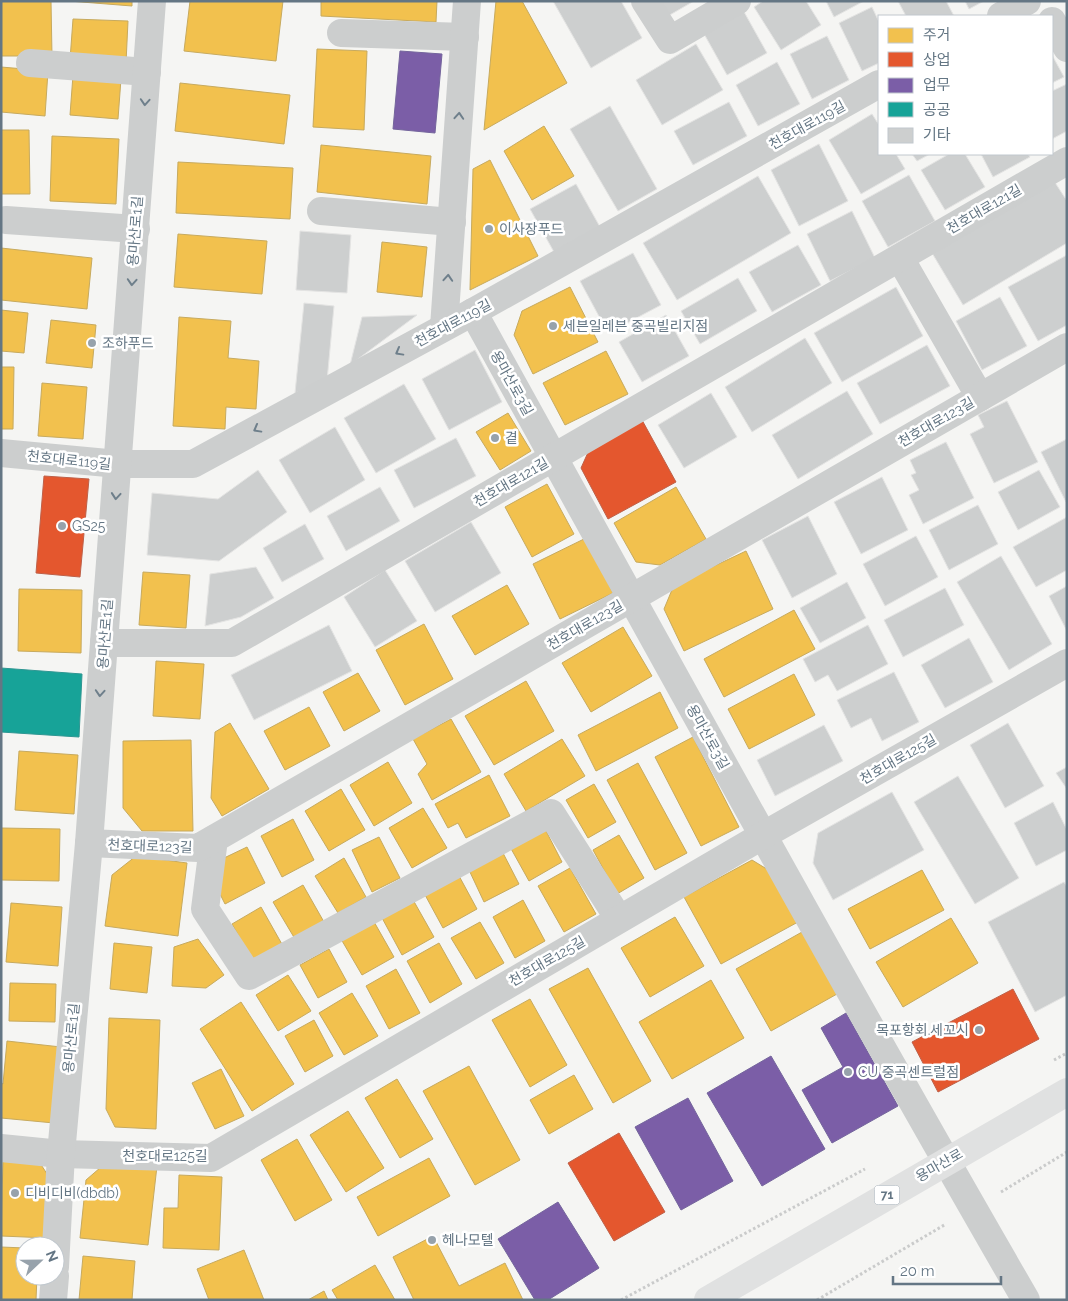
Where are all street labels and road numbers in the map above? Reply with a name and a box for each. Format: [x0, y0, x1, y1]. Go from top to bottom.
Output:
street label: 천호대로119길 [766, 97, 848, 153]
street label: 천호대로121길 [944, 181, 1024, 237]
street label: 용마산로1길 [125, 195, 145, 267]
street label: 천호대로119길 [412, 296, 494, 350]
street label: 용마산로3길 [488, 348, 536, 418]
street label: 천호대로123길 [895, 394, 977, 450]
street label: 천호대로119길 [26, 448, 112, 472]
street label: 천호대로121길 [471, 454, 551, 510]
street label: 천호대로123길 [544, 597, 626, 653]
street label: 용마산로1길 [95, 598, 115, 670]
street label: 용마산로3길 [684, 702, 732, 772]
street label: 천호대로125길 [857, 731, 939, 787]
street label: 천호대로123길 [107, 837, 193, 855]
street label: 천호대로125길 [506, 933, 588, 989]
street label: 용마산로1길 [60, 1002, 82, 1074]
street label: 용마산로 [913, 1145, 965, 1185]
street label: 천호대로125길 [122, 1148, 208, 1164]
road number: 71 [874, 1186, 900, 1204]

